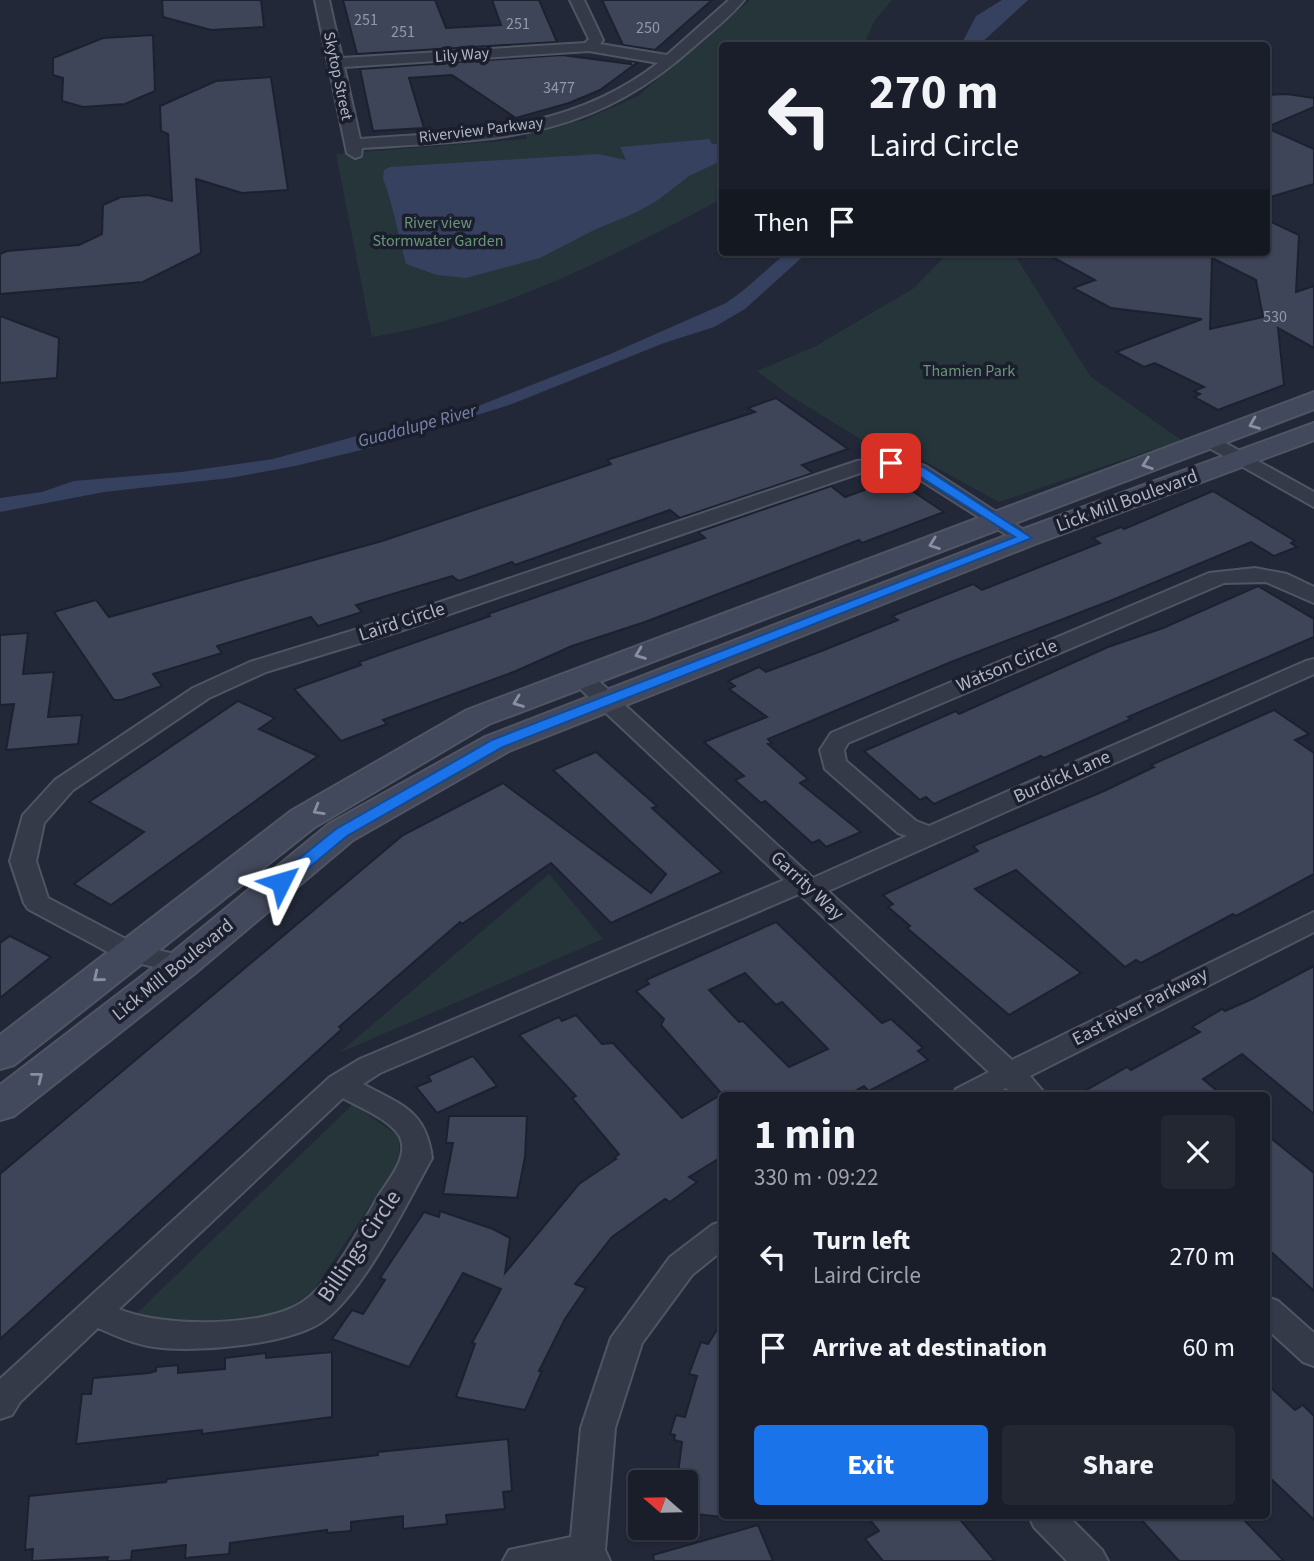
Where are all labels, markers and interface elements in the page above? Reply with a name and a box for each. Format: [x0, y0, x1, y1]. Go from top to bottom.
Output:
house number: 251 [354, 9, 378, 31]
house number: 251 [506, 13, 530, 35]
house number: 250 [636, 17, 660, 39]
house number: 251 [391, 21, 415, 43]
street label: Skytop Street [318, 30, 358, 123]
street label: Lily Way [434, 42, 490, 68]
text: 270 m [869, 58, 998, 128]
icon: left [754, 70, 845, 161]
house number: 3477 [543, 77, 575, 99]
street label: Riverview Parkway [417, 111, 545, 149]
text: Laird Circle [869, 123, 1019, 169]
icon: arrive [823, 203, 861, 241]
text: Then [754, 204, 809, 241]
park label: River view Stormwater Garden [373, 212, 503, 252]
house number: 530 [1263, 306, 1287, 328]
park label: Thamien Park [923, 360, 1015, 382]
water label: Guadalupe River [355, 398, 480, 454]
one-way arrow [1248, 416, 1260, 430]
pin [861, 433, 921, 493]
icon: arrive [872, 444, 910, 482]
one-way arrow [1141, 456, 1154, 470]
street label: Lick Mill Boulevard [1052, 463, 1202, 539]
one-way arrow [928, 536, 940, 550]
street label: Laird Circle [355, 595, 449, 649]
street label: Watson Circle [952, 633, 1062, 699]
one-way arrow [635, 646, 647, 660]
one-way arrow [512, 693, 524, 707]
street label: Burdick Lane [1009, 744, 1115, 810]
one-way arrow [313, 802, 326, 815]
position arrow [244, 845, 318, 919]
street label: Garrity Way [764, 845, 850, 927]
street label: Lick Mill Boulevard [107, 913, 239, 1027]
street label: East River Parkway [1068, 961, 1213, 1053]
one-way arrow [93, 968, 105, 981]
one-way arrow [30, 1072, 43, 1085]
text: 1 min [754, 1105, 856, 1165]
button: close [1161, 1115, 1235, 1189]
text: 330 m · 09:22 [754, 1161, 878, 1194]
street label: Billings Circle [309, 1183, 409, 1309]
text: Turn left [813, 1222, 910, 1259]
icon: left [754, 1238, 792, 1276]
text: 270 m [1169, 1238, 1235, 1275]
text: Laird Circle [813, 1259, 921, 1292]
icon: arrive [754, 1329, 792, 1367]
text: Arrive at destination [813, 1329, 1047, 1366]
text: 60 m [1182, 1329, 1235, 1366]
button: Exit [754, 1425, 988, 1505]
button: Share [1002, 1425, 1235, 1505]
north arrow [628, 1470, 698, 1540]
map controls [628, 1470, 698, 1540]

